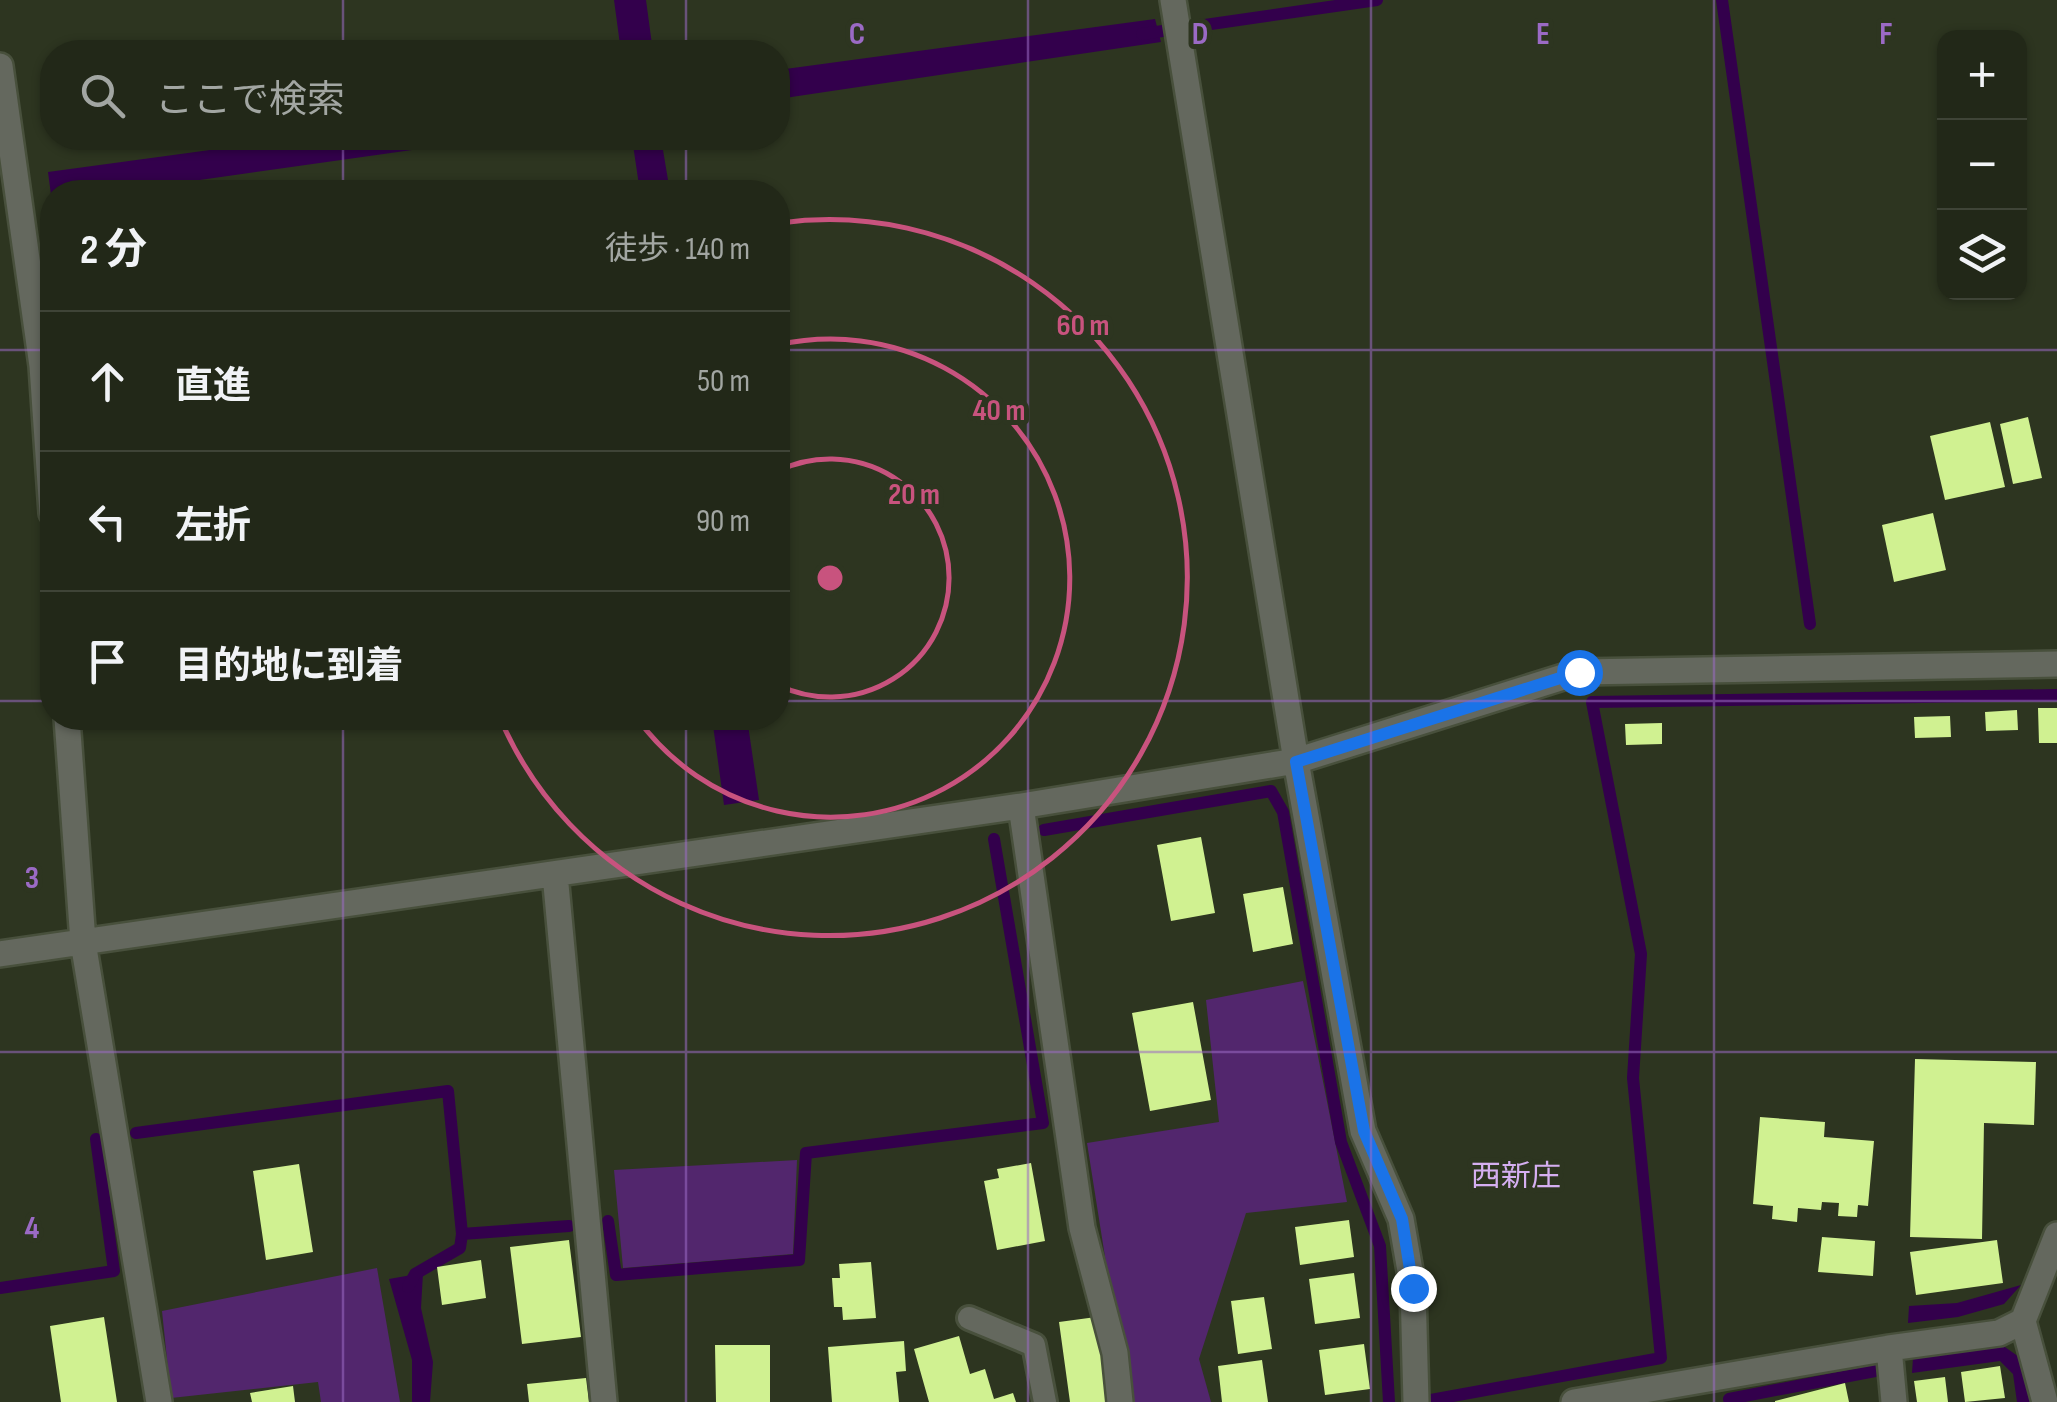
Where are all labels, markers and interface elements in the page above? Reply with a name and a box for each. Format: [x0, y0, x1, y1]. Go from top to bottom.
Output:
text: C [849, 15, 865, 54]
text: D [1192, 15, 1208, 54]
text: E [1536, 15, 1550, 54]
text: F [1879, 15, 1893, 54]
map controls [1937, 30, 2027, 300]
button: + [1937, 30, 2027, 120]
search box [40, 40, 790, 150]
icon: search [75, 68, 130, 123]
text: ここで検索 [155, 78, 345, 123]
button: − [1937, 120, 2027, 210]
button: layers [1937, 210, 2027, 300]
text: 2 分 [80, 225, 147, 276]
text: 徒歩 · 140 m [605, 230, 750, 269]
text: 60 m [1057, 308, 1109, 344]
icon: ahead [80, 354, 135, 409]
text: 50 m [697, 362, 750, 401]
text: 直進 [175, 364, 251, 409]
text: 40 m [973, 393, 1025, 429]
text: 20 m [888, 477, 940, 513]
icon: left [80, 494, 135, 549]
text: 90 m [696, 502, 750, 541]
text: 左折 [175, 504, 251, 549]
centre of rings [812, 560, 848, 596]
icon: arrive [80, 634, 135, 689]
text: 目的地に到着 [175, 644, 403, 689]
route start [1557, 650, 1603, 696]
text: 3 [25, 859, 39, 898]
district label: 西新庄 [1471, 1159, 1561, 1195]
text: 4 [25, 1209, 40, 1248]
route end [1391, 1266, 1437, 1312]

